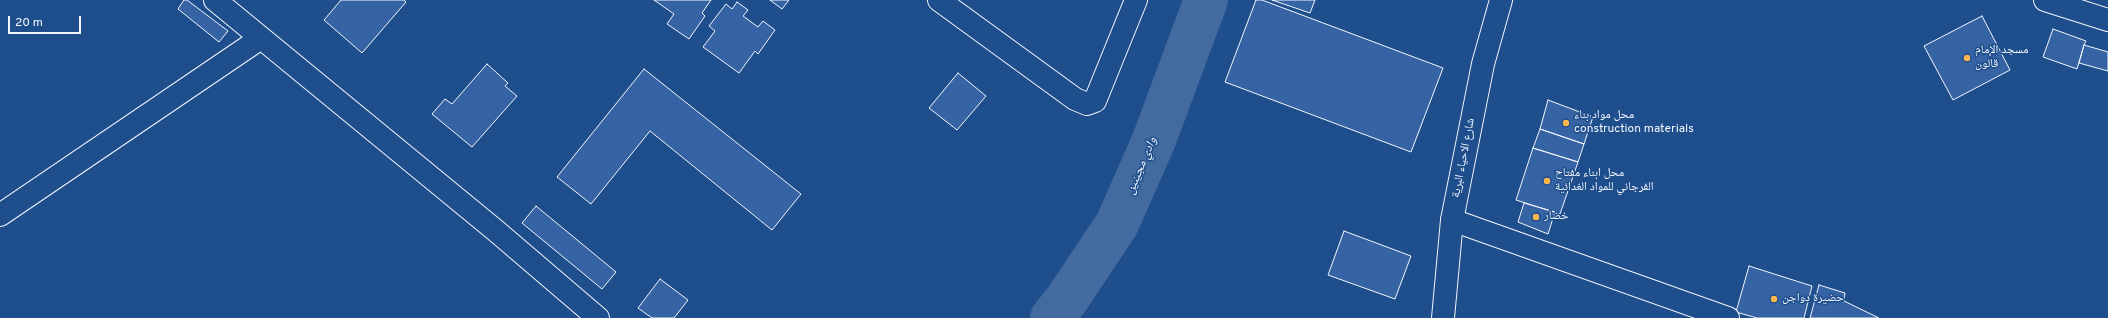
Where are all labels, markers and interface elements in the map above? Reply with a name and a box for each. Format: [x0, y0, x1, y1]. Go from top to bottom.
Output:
scale bar [10, 8, 83, 34]
text: 20 m [15, 15, 43, 31]
place label: مسجد الإمام قالون [1975, 44, 2028, 72]
marker: مسجد الإمام قالون [1962, 53, 1972, 63]
place label: محل مواد بناء construction materials [1574, 109, 1694, 137]
street label: شارع الاحياء البرية [1449, 117, 1479, 199]
marker: محل مواد بناء construction materials [1561, 118, 1571, 128]
water label: وادي مجينين [1123, 135, 1161, 197]
place label: محل ابناء مفتاح الفرجاني للمواد الغدائية [1555, 167, 1654, 195]
marker: محل ابناء مفتاح الفرجاني للمواد الغدائية [1542, 176, 1552, 186]
place label: خضار [1544, 210, 1569, 224]
marker: خضار [1531, 212, 1541, 222]
place label: حضيرة دواجن [1782, 292, 1844, 306]
marker: حضيرة دواجن [1769, 294, 1779, 304]

